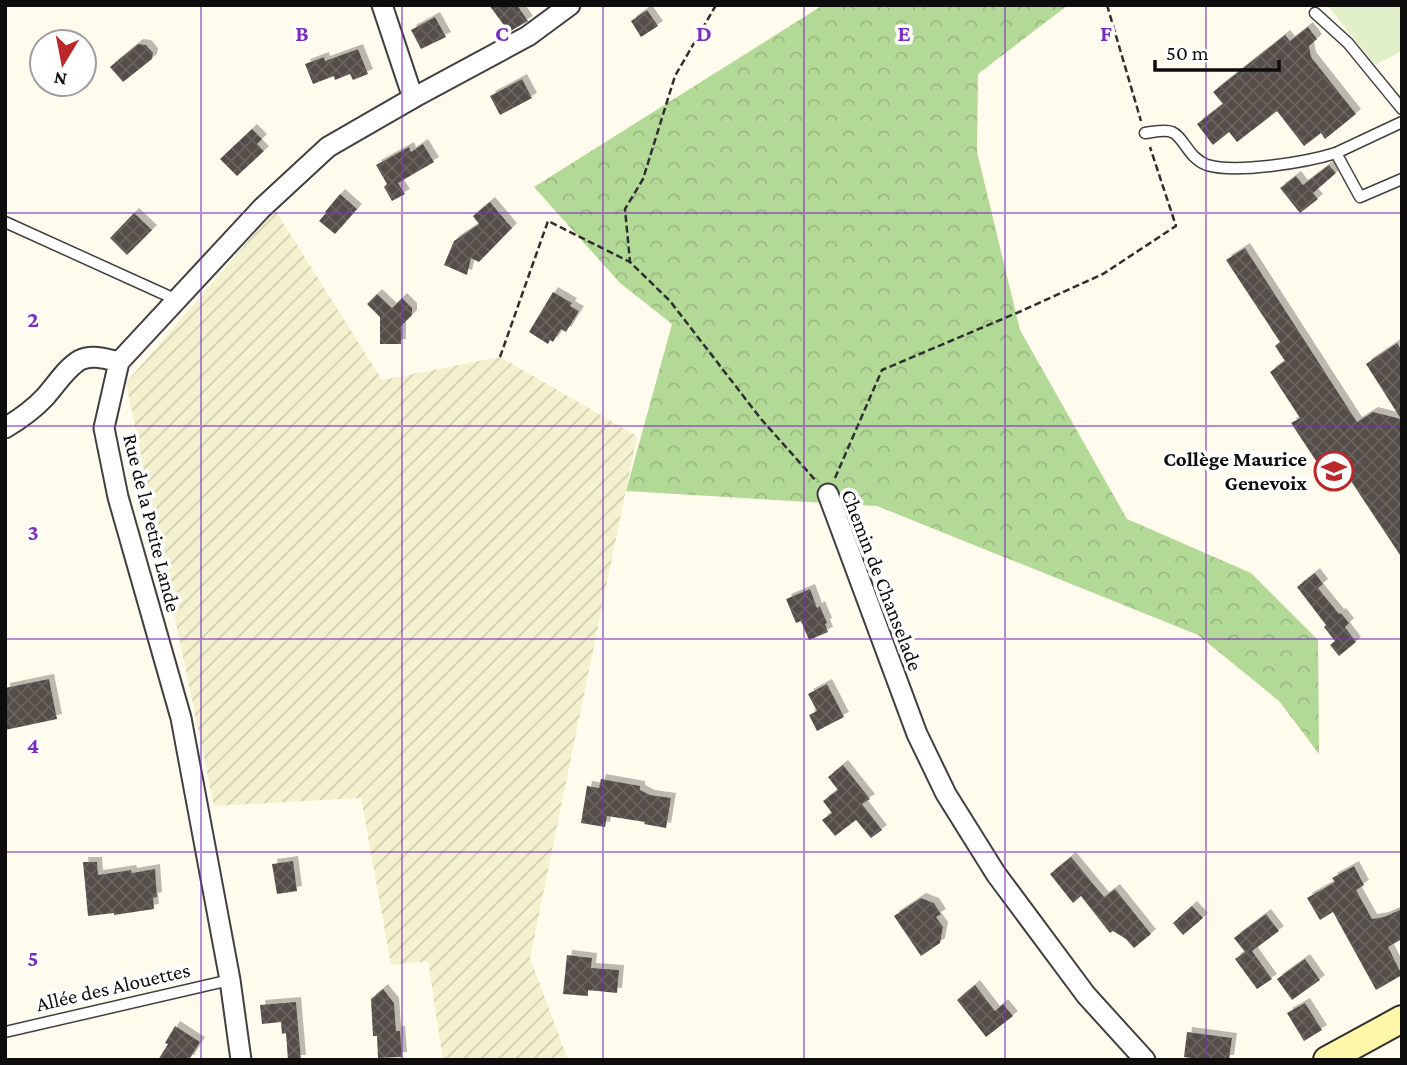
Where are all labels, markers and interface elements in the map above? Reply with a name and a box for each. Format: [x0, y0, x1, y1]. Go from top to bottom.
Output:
text: B [295, 20, 309, 46]
text: C [495, 20, 509, 46]
text: D [696, 20, 712, 46]
text: E [897, 20, 911, 46]
text: F [1100, 20, 1112, 46]
north arrow [28, 28, 98, 98]
scale bar [1155, 28, 1279, 72]
text: 50 m [1166, 41, 1209, 65]
text: N [52, 68, 68, 91]
text: 2 [27, 306, 39, 332]
street label: Rue de la Petite Lande [118, 431, 186, 615]
place label: Collège Maurice Genevoix [1163, 447, 1307, 495]
school or university icon: Collège Maurice Genevoix [1313, 450, 1355, 492]
street label: Chemin de Chanselade [836, 486, 928, 674]
text: 3 [27, 519, 39, 545]
text: 4 [27, 732, 39, 758]
text: 5 [27, 945, 39, 971]
street label: Allée des Alouettes [34, 958, 192, 1016]

